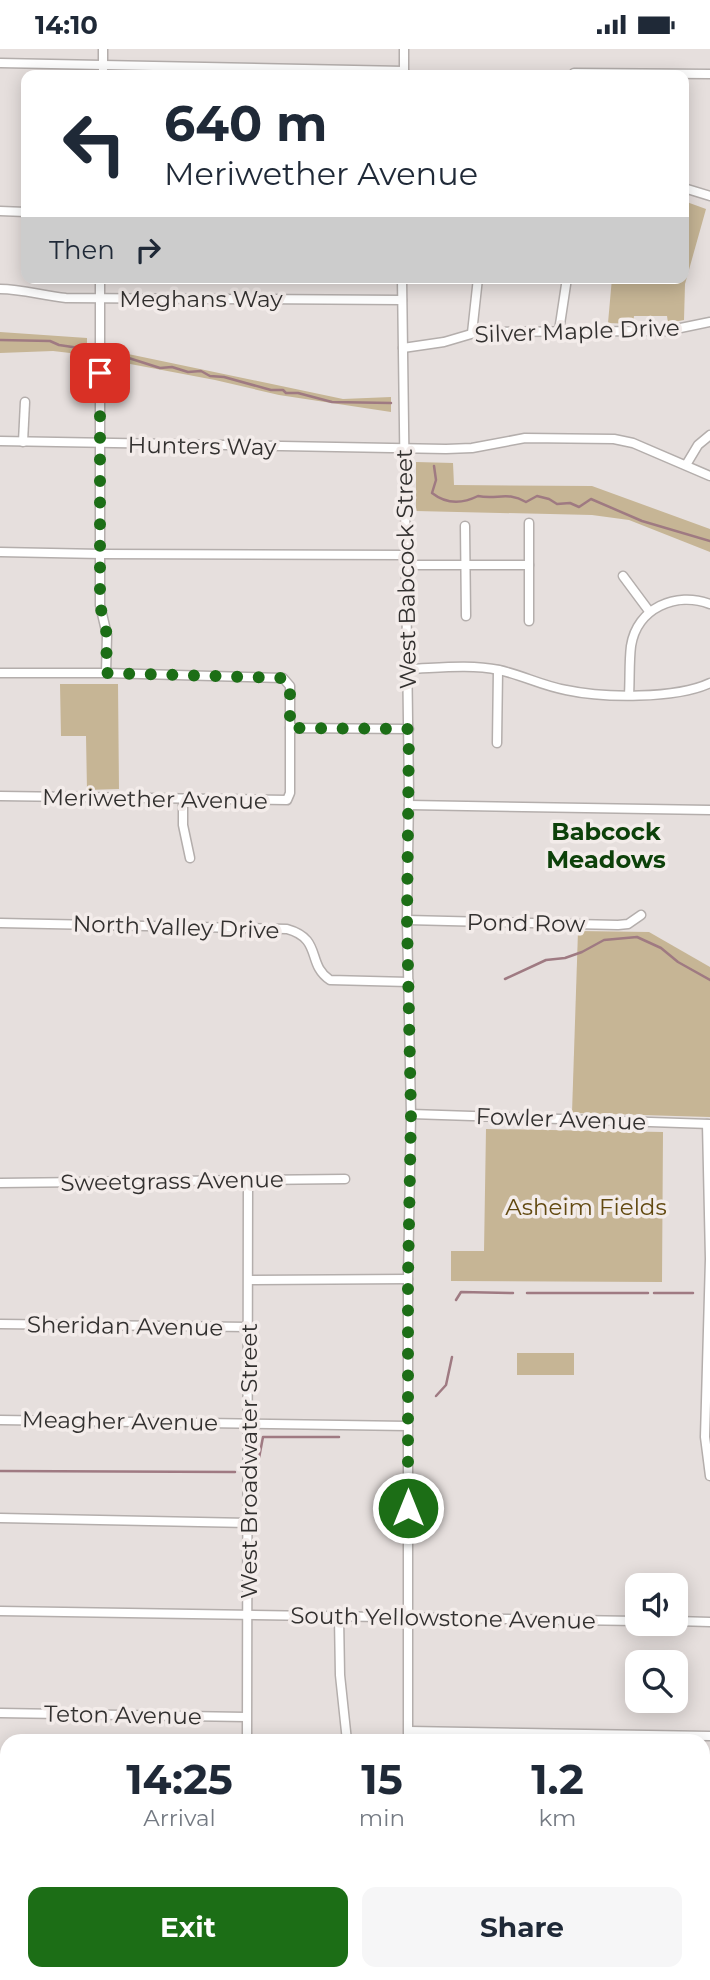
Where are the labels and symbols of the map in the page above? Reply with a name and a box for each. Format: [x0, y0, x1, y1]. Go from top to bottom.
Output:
street label: Meghans Way [119, 285, 283, 313]
street label: Silver Maple Drive [474, 313, 680, 349]
pin [70, 343, 130, 403]
street label: Hunters Way [127, 431, 277, 461]
street label: West Babcock Street [390, 449, 422, 689]
street label: Meriwether Avenue [42, 783, 268, 815]
district label: Babcock Meadows [546, 817, 666, 874]
street label: Pond Row [466, 908, 586, 938]
street label: North Valley Drive [72, 909, 280, 945]
street label: Fowler Avenue [475, 1102, 647, 1136]
street label: Sweetgrass Avenue [60, 1165, 284, 1197]
park label: Asheim Fields [505, 1193, 667, 1221]
street label: Sheridan Avenue [27, 1310, 223, 1342]
street label: West Broadwater Street [235, 1323, 263, 1599]
street label: Meagher Avenue [22, 1405, 218, 1437]
position arrow [371, 1471, 445, 1545]
street label: South Yellowstone Avenue [290, 1601, 596, 1635]
street label: Teton Avenue [44, 1700, 202, 1730]

